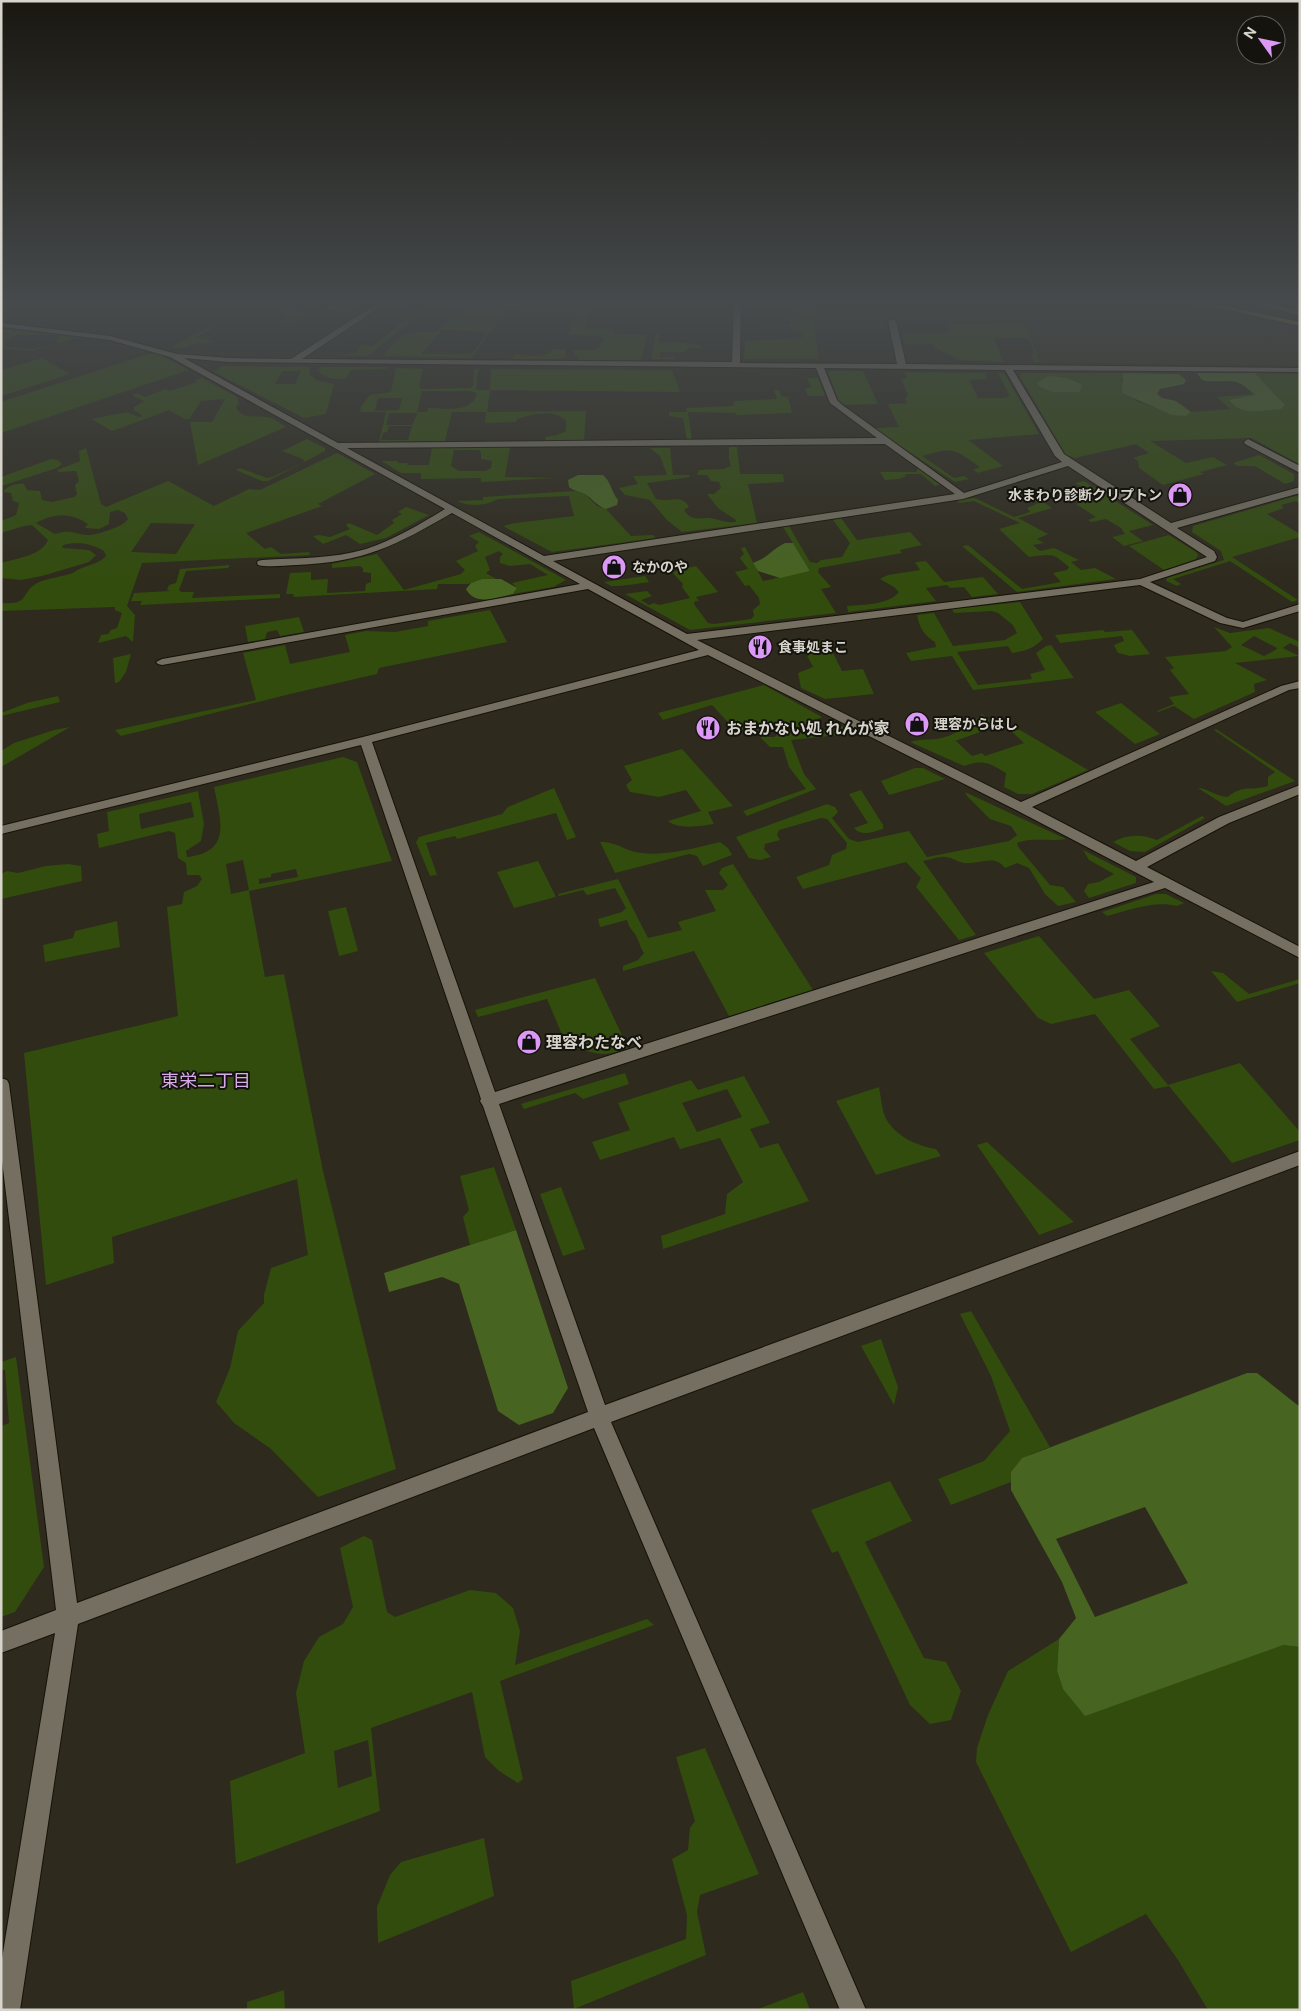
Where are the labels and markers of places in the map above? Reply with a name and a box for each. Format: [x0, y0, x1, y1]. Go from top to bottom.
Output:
shop icon: 水まわり診断クリプトン [1167, 482, 1193, 508]
place label: 水まわり診断クリプトン [1008, 487, 1162, 503]
shop icon: なかのや [601, 554, 627, 580]
place label: なかのや [632, 559, 688, 575]
restaurant icon: 食事処まこ [747, 634, 773, 660]
place label: 食事処まこ [778, 639, 848, 655]
shop icon: 理容からはし [904, 711, 930, 737]
restaurant icon: おまかない処 れんが家 [695, 715, 721, 741]
place label: 理容からはし [934, 716, 1018, 732]
place label: おまかない処 れんが家 [726, 719, 890, 738]
shop icon: 理容わたなべ [516, 1029, 542, 1055]
place label: 理容わたなべ [546, 1033, 642, 1052]

